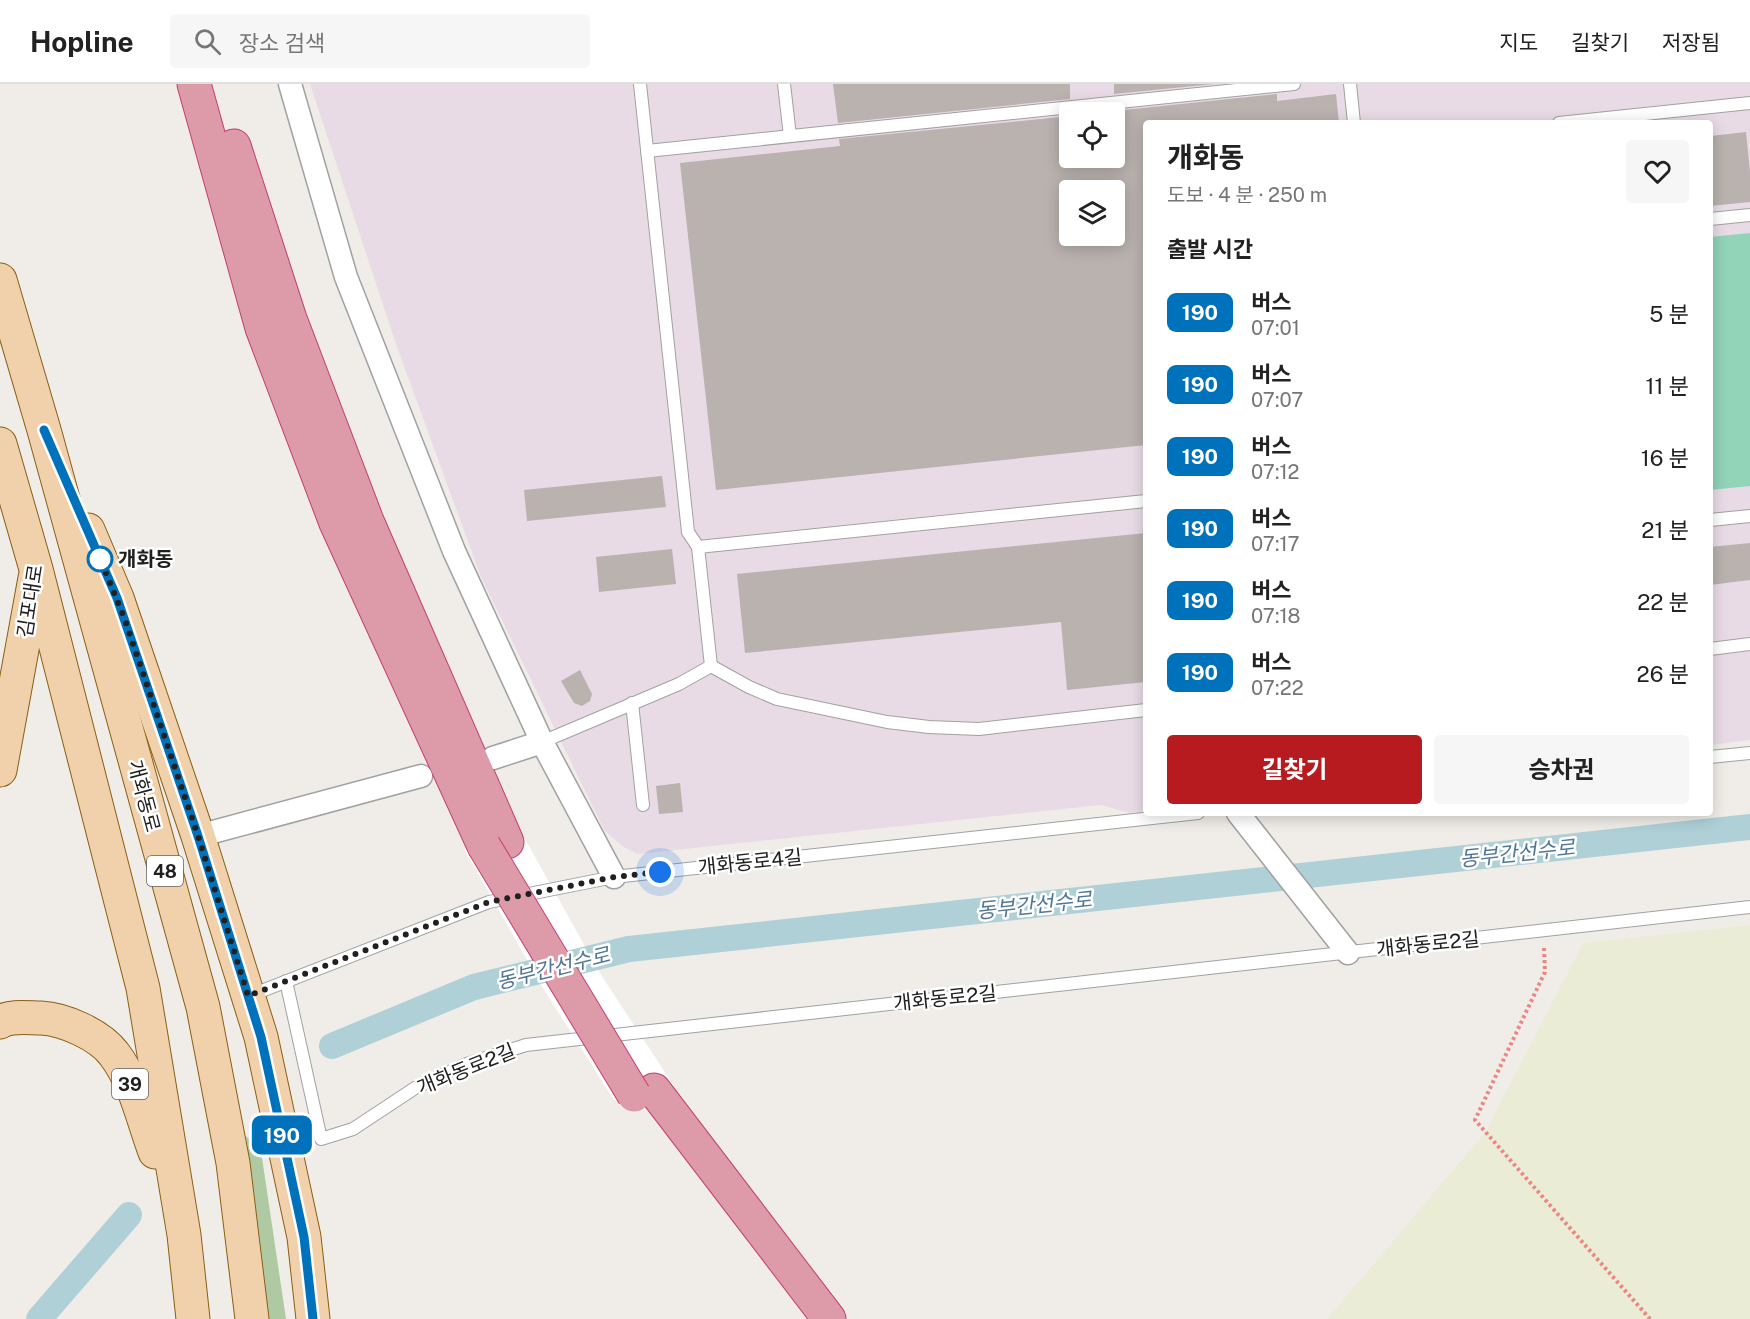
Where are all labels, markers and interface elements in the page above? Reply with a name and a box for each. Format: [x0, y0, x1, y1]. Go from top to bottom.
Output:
search box [170, 14, 590, 68]
text: Hopline [30, 25, 134, 58]
icon: search [191, 25, 224, 58]
text: 장소 검색 [239, 30, 325, 56]
text: 지도 [1499, 30, 1538, 55]
text: 길찾기 [1571, 30, 1629, 55]
text: 저장됨 [1662, 30, 1720, 55]
map controls [1059, 102, 1125, 246]
button: locate [1059, 102, 1125, 168]
text: 개화동 [1167, 140, 1244, 173]
button: heart [1626, 140, 1689, 203]
button: layers [1059, 180, 1125, 246]
text: 도보 · 4 분 · 250 m [1167, 183, 1327, 207]
text: 출발 시간 [1167, 236, 1253, 262]
text: 버스 [1251, 289, 1291, 315]
text: 190 [1182, 300, 1218, 325]
text: 5 분 [1649, 301, 1689, 327]
text: 07:01 [1251, 316, 1300, 340]
text: 버스 [1251, 361, 1291, 387]
text: 190 [1182, 372, 1218, 397]
text: 11 분 [1646, 373, 1689, 399]
text: 07:07 [1251, 388, 1303, 412]
text: 버스 [1251, 433, 1291, 459]
text: 190 [1182, 444, 1218, 469]
text: 16 분 [1641, 445, 1689, 471]
text: 07:12 [1251, 460, 1299, 484]
text: 버스 [1251, 505, 1291, 531]
text: 190 [1182, 516, 1218, 541]
text: 21 분 [1641, 517, 1689, 543]
text: 07:17 [1251, 532, 1300, 556]
marker: 개화동 [87, 546, 113, 572]
place label: 개화동 [118, 547, 173, 571]
street label: 김포대로 [12, 563, 48, 639]
text: 버스 [1251, 577, 1291, 603]
text: 190 [1182, 588, 1218, 613]
text: 22 분 [1637, 589, 1689, 615]
text: 07:18 [1251, 604, 1300, 628]
text: 버스 [1251, 649, 1291, 675]
text: 190 [1182, 660, 1218, 685]
text: 26 분 [1637, 661, 1689, 687]
text: 07:22 [1251, 676, 1304, 700]
button: 길찾기 [1167, 735, 1422, 804]
button: 승차권 [1434, 735, 1689, 804]
street label: 개화동로 [123, 757, 165, 835]
water label: 동부간선수로 [1458, 834, 1578, 871]
street label: 개화동로4길 [697, 845, 803, 879]
road number: 48 [147, 856, 183, 886]
your location [645, 857, 675, 887]
water label: 동부간선수로 [975, 886, 1095, 923]
street label: 개화동로2길 [1375, 927, 1481, 961]
water label: 동부간선수로 [494, 941, 614, 994]
street label: 개화동로2길 [892, 981, 998, 1015]
street label: 개화동로2길 [413, 1038, 519, 1100]
road number: 39 [112, 1069, 148, 1099]
line badge: 190 [248, 1116, 316, 1154]
text: 190 [264, 1123, 300, 1148]

